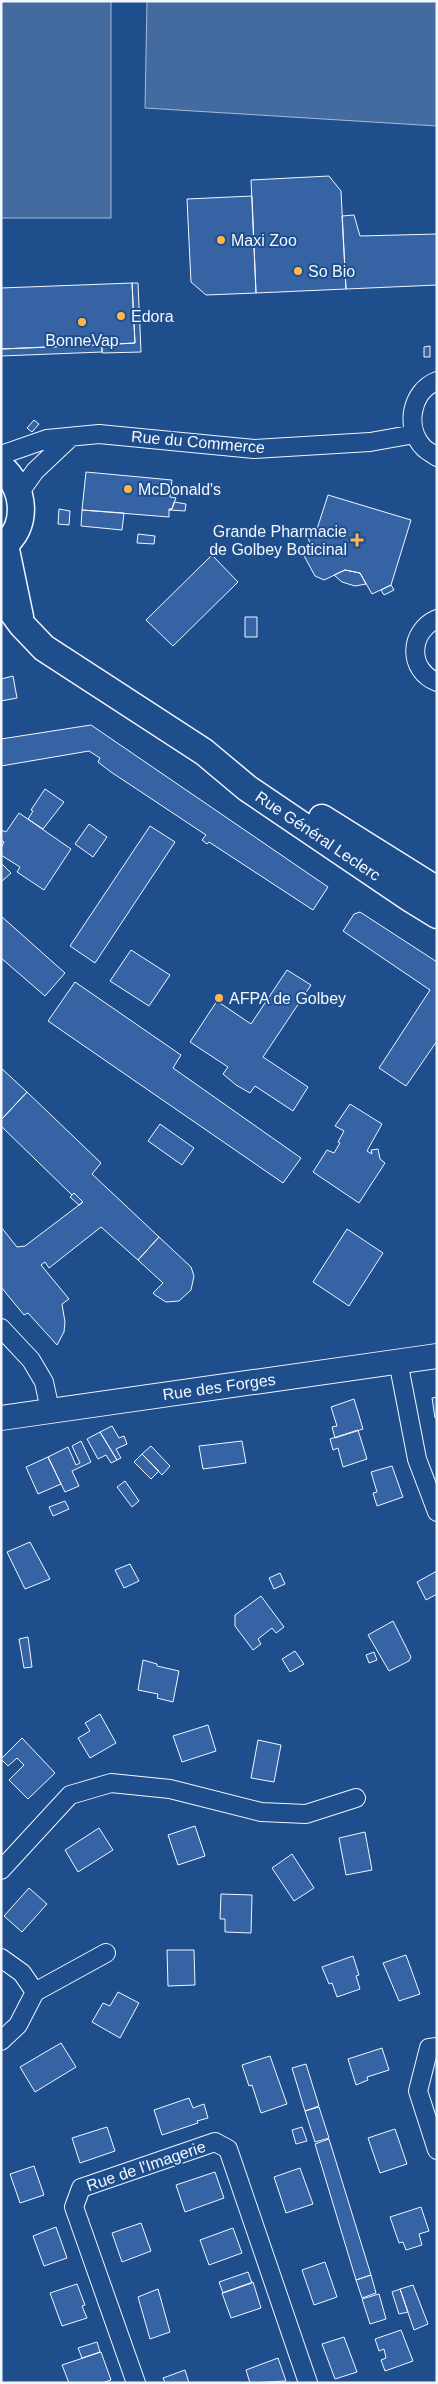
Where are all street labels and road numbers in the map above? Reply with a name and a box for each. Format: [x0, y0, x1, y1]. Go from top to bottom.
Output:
street label: Rue du Commerce [130, 428, 266, 456]
street label: Rue Général Leclerc [252, 788, 384, 884]
street label: Rue des Forges [161, 1371, 277, 1403]
street label: Rue de l'Imagerie [84, 2138, 208, 2194]

